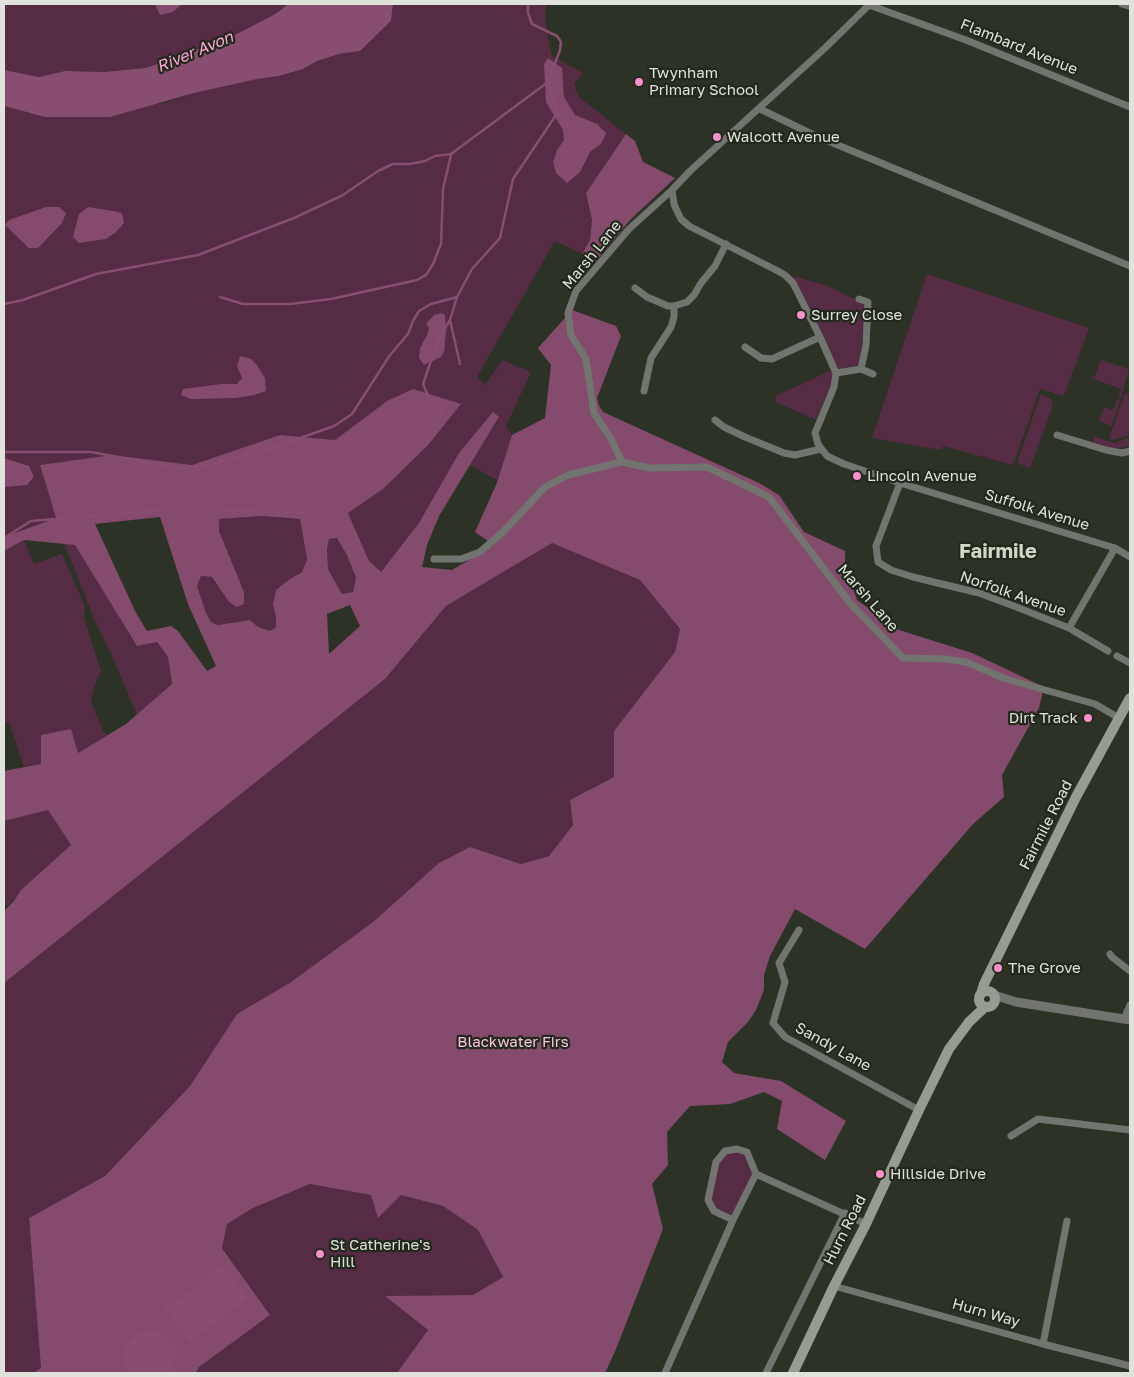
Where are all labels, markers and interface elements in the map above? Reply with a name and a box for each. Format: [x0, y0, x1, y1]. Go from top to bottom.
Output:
street label: Flambard Avenue [958, 15, 1080, 79]
water label: River Avon [154, 27, 236, 77]
place label: Twynham Primary School [649, 64, 759, 99]
marker: Twynham Primary School [633, 76, 645, 88]
place label: Walcott Avenue [727, 128, 840, 146]
marker: Walcott Avenue [711, 131, 723, 143]
street label: Marsh Lane [559, 217, 625, 293]
place label: Surrey Close [811, 306, 902, 324]
marker: Surrey Close [795, 309, 807, 321]
place label: Lincoln Avenue [867, 467, 977, 485]
marker: Lincoln Avenue [851, 470, 863, 482]
street label: Suffolk Avenue [982, 486, 1092, 534]
district label: Fairmile [959, 540, 1037, 564]
street label: Marsh Lane [834, 561, 902, 635]
street label: Norfolk Avenue [958, 567, 1068, 621]
place label: Dirt Track [1009, 709, 1078, 727]
marker: Dirt Track [1082, 712, 1094, 724]
street label: Fairmile Road [1016, 777, 1076, 873]
place label: The Grove [1008, 959, 1081, 977]
marker: The Grove [992, 962, 1004, 974]
street label: Sandy Lane [792, 1019, 874, 1075]
park label: Blackwater Firs [457, 1033, 569, 1051]
place label: Hillside Drive [890, 1165, 986, 1183]
marker: Hillside Drive [874, 1168, 886, 1180]
street label: Hurn Road [820, 1192, 870, 1268]
place label: St Catherine's Hill [330, 1236, 430, 1271]
marker: St Catherine's Hill [314, 1248, 326, 1260]
street label: Hurn Way [950, 1295, 1022, 1331]

